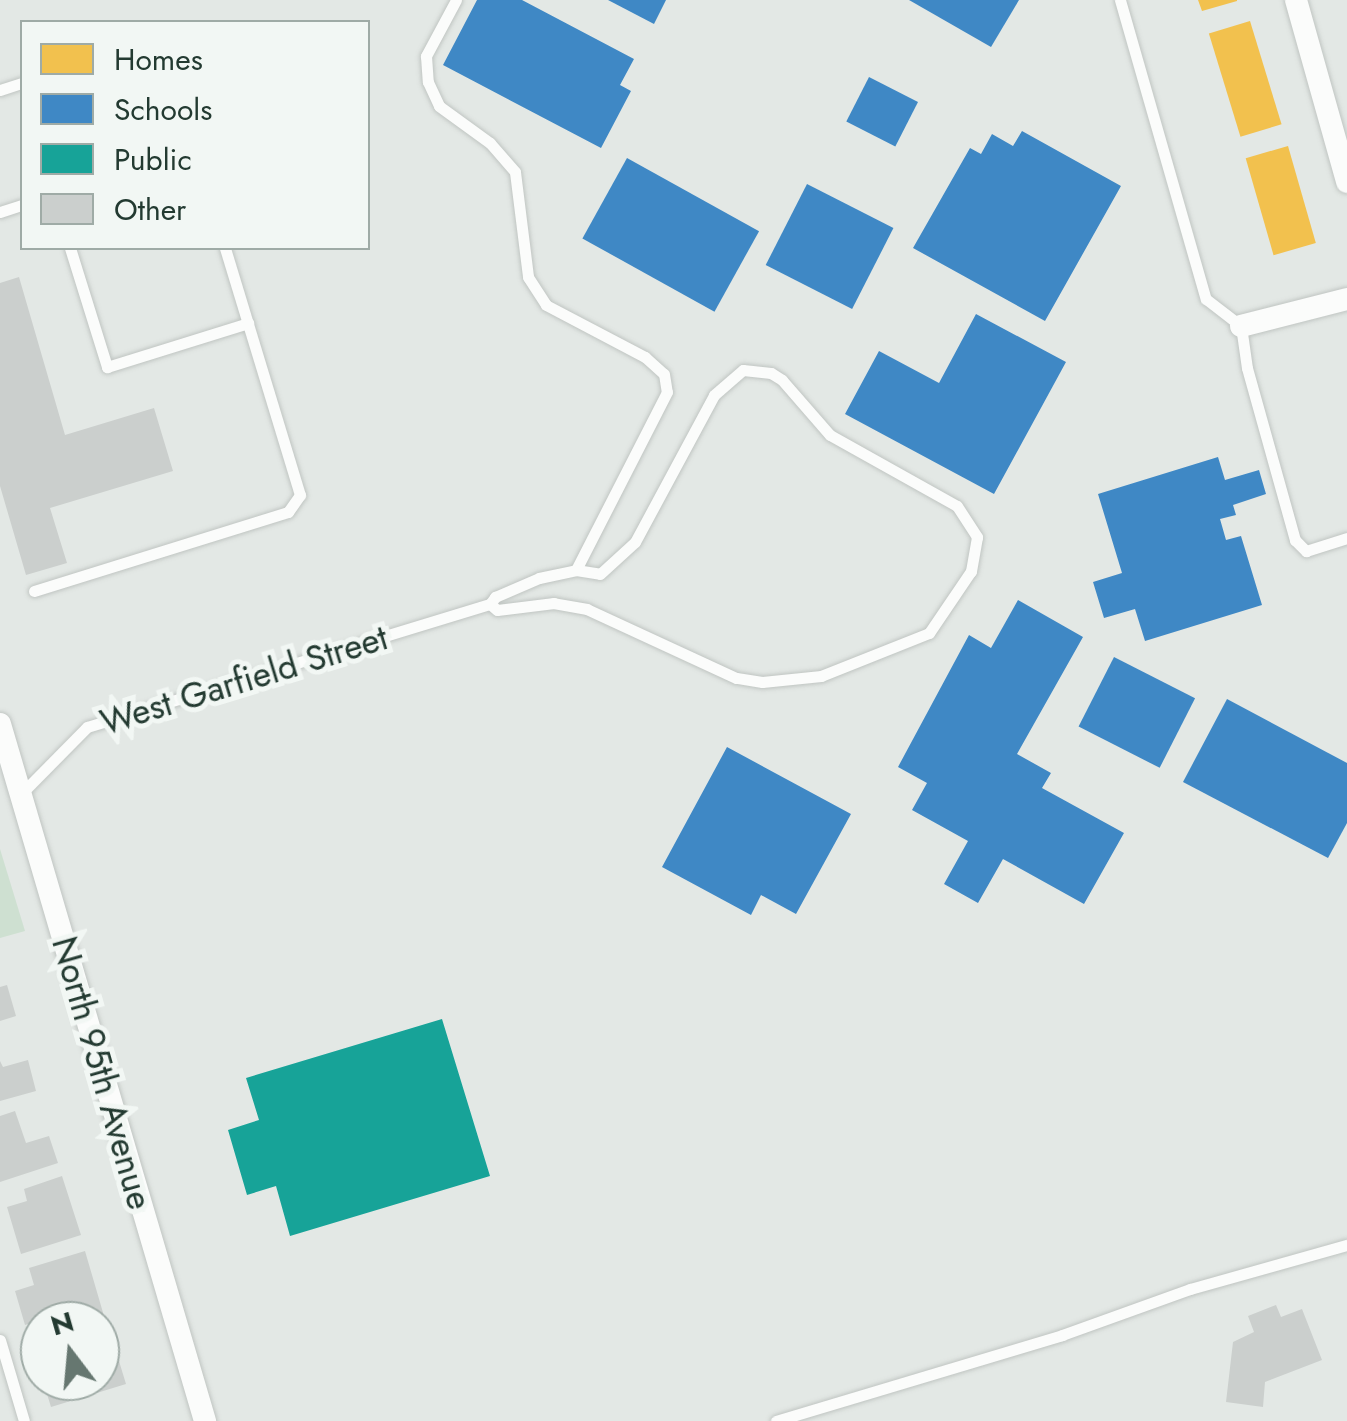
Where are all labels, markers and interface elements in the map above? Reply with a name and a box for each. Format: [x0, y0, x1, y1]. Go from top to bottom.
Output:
legend [20, 20, 370, 250]
text: Homes [114, 38, 203, 81]
text: Schools [114, 88, 212, 131]
text: Public [114, 138, 192, 181]
text: Other [114, 188, 186, 231]
street label: West Garfield Street [95, 616, 393, 744]
street label: North 95th Avenue [43, 932, 161, 1214]
north arrow [20, 1301, 120, 1401]
text: N [46, 1301, 78, 1346]

